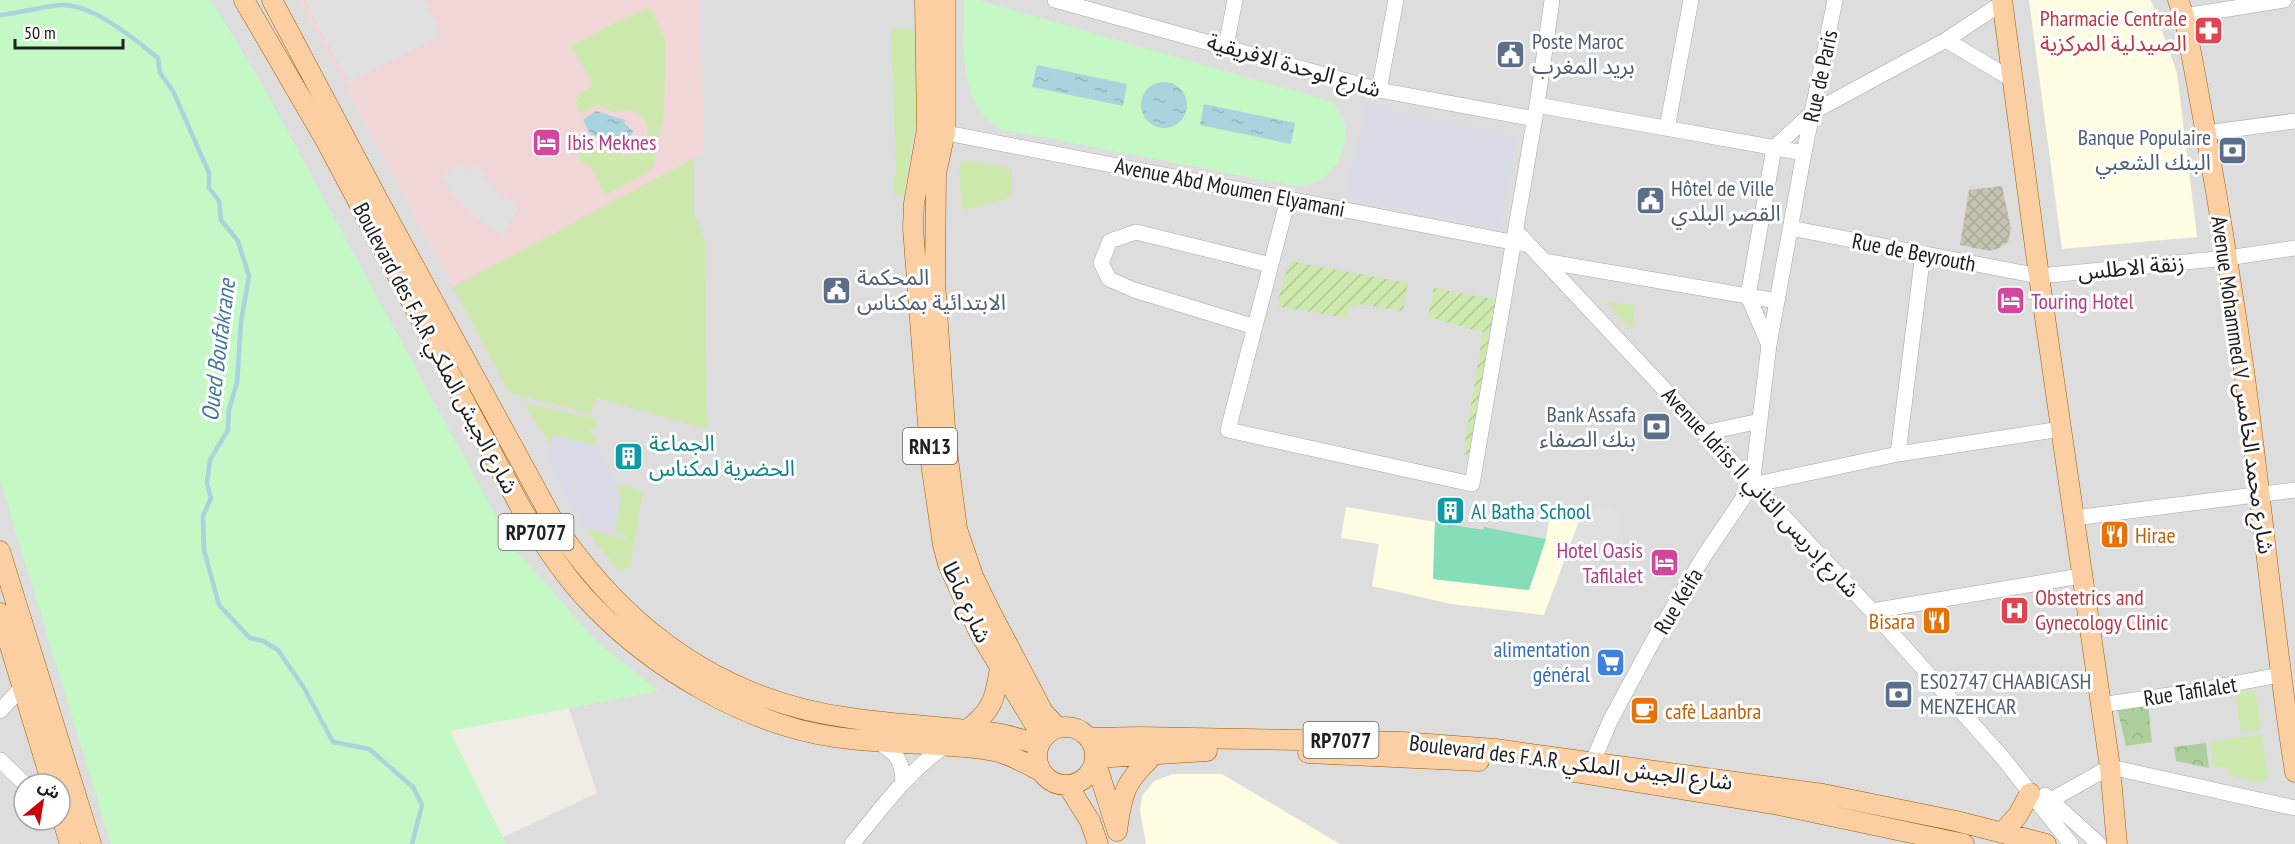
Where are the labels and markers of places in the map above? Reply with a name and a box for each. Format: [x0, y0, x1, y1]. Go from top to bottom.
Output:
place label: Pharmacie Centrale الصيدلية المركزية [2040, 4, 2187, 57]
pharmacy icon: Pharmacie Centrale الصيدلية المركزية [2192, 15, 2224, 47]
place label: Poste Maroc بريد المغرب [1532, 27, 1635, 80]
public building icon: Poste Maroc بريد المغرب [1495, 38, 1527, 70]
place label: Banque Populaire البنك الشعبي [2078, 123, 2211, 179]
hotel icon: Ibis Meknes [530, 126, 562, 158]
place label: Ibis Meknes [567, 128, 656, 156]
bank icon: Banque Populaire البنك الشعبي [2216, 134, 2248, 166]
place label: Hôtel de Ville القصر البلدي [1671, 174, 1781, 230]
public building icon: Hôtel de Ville القصر البلدي [1634, 185, 1666, 217]
place label: المحكمة الابتدائية بمكناس [857, 263, 1006, 316]
public building icon: المحكمة الابتدائية بمكناس [820, 274, 852, 306]
hotel icon: Touring Hotel [1994, 285, 2026, 317]
place label: Touring Hotel [2031, 287, 2135, 315]
place label: Bank Assafa بنك الصفاء [1539, 400, 1636, 453]
bank icon: Bank Assafa بنك الصفاء [1641, 411, 1673, 443]
place label: الجماعة الحضرية لمكناس [649, 429, 795, 482]
building icon: الجماعة الحضرية لمكناس [612, 440, 644, 472]
building icon: Al Batha School [1434, 495, 1466, 527]
place label: Al Batha School [1471, 497, 1591, 525]
restaurant icon: Hirae [2098, 519, 2130, 551]
place label: Hirae [2135, 521, 2175, 549]
place label: Hotel Oasis Tafilalet [1556, 536, 1643, 589]
hotel icon: Hotel Oasis Tafilalet [1648, 547, 1680, 579]
place label: Obstetrics and Gynecology Clinic [2035, 583, 2168, 636]
hospital icon: Obstetrics and Gynecology Clinic [1998, 594, 2030, 626]
restaurant icon: Bisara [1920, 605, 1952, 637]
place label: Bisara [1869, 607, 1915, 635]
place label: alimentation général [1493, 635, 1591, 688]
supermarket icon: alimentation général [1595, 646, 1627, 678]
place label: ES02747 CHAABICASH MENZEHCAR [1920, 667, 2091, 720]
bank icon: ES02747 CHAABICASH MENZEHCAR [1883, 678, 1915, 710]
cafe icon: cafè Laanbra [1628, 695, 1660, 727]
place label: cafè Laanbra [1665, 697, 1761, 725]

